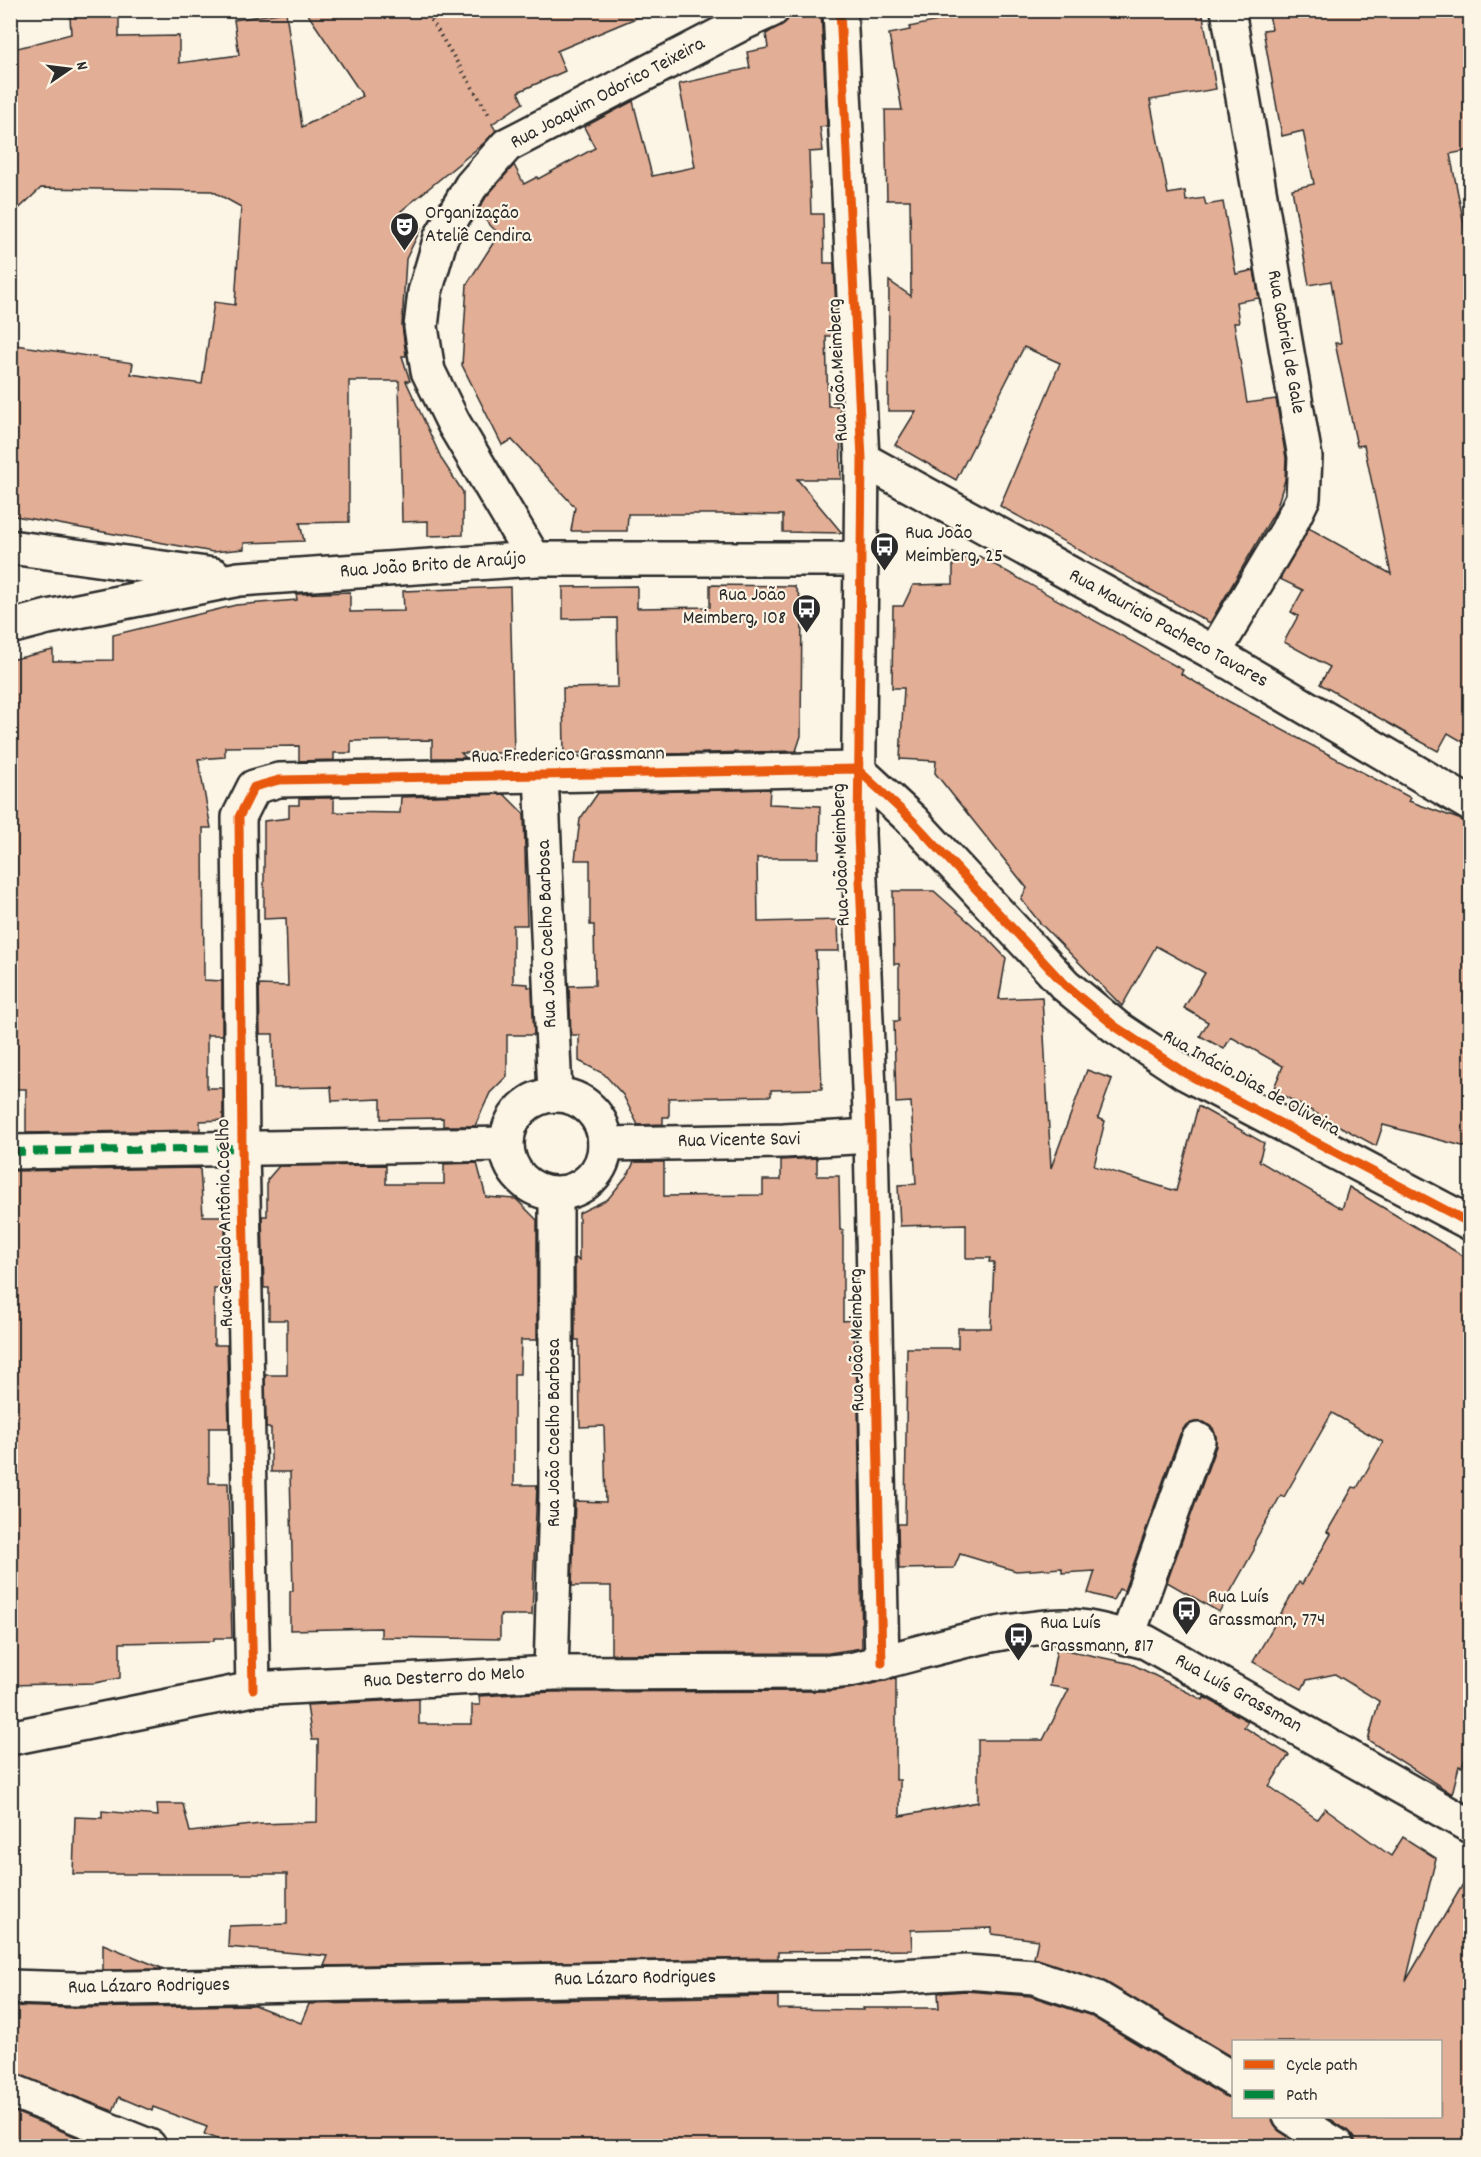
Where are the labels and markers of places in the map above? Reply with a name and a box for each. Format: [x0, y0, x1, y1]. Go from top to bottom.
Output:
place label: Organização Ateliê Cendira [425, 200, 532, 251]
theatre icon: Organização Ateliê Cendira [388, 210, 420, 252]
place label: Rua João Meimberg, 25 [905, 520, 1003, 571]
bus stop icon: Rua João Meimberg, 25 [868, 530, 900, 572]
place label: Rua João Meimberg, 108 [683, 582, 786, 633]
bus stop icon: Rua João Meimberg, 108 [791, 592, 823, 634]
place label: Rua Luís Grassmann, 774 [1208, 1584, 1325, 1635]
bus stop icon: Rua Luís Grassmann, 774 [1171, 1594, 1203, 1636]
place label: Rua Luís Grassmann, 817 [1040, 1610, 1154, 1661]
bus stop icon: Rua Luís Grassmann, 817 [1003, 1620, 1035, 1662]

